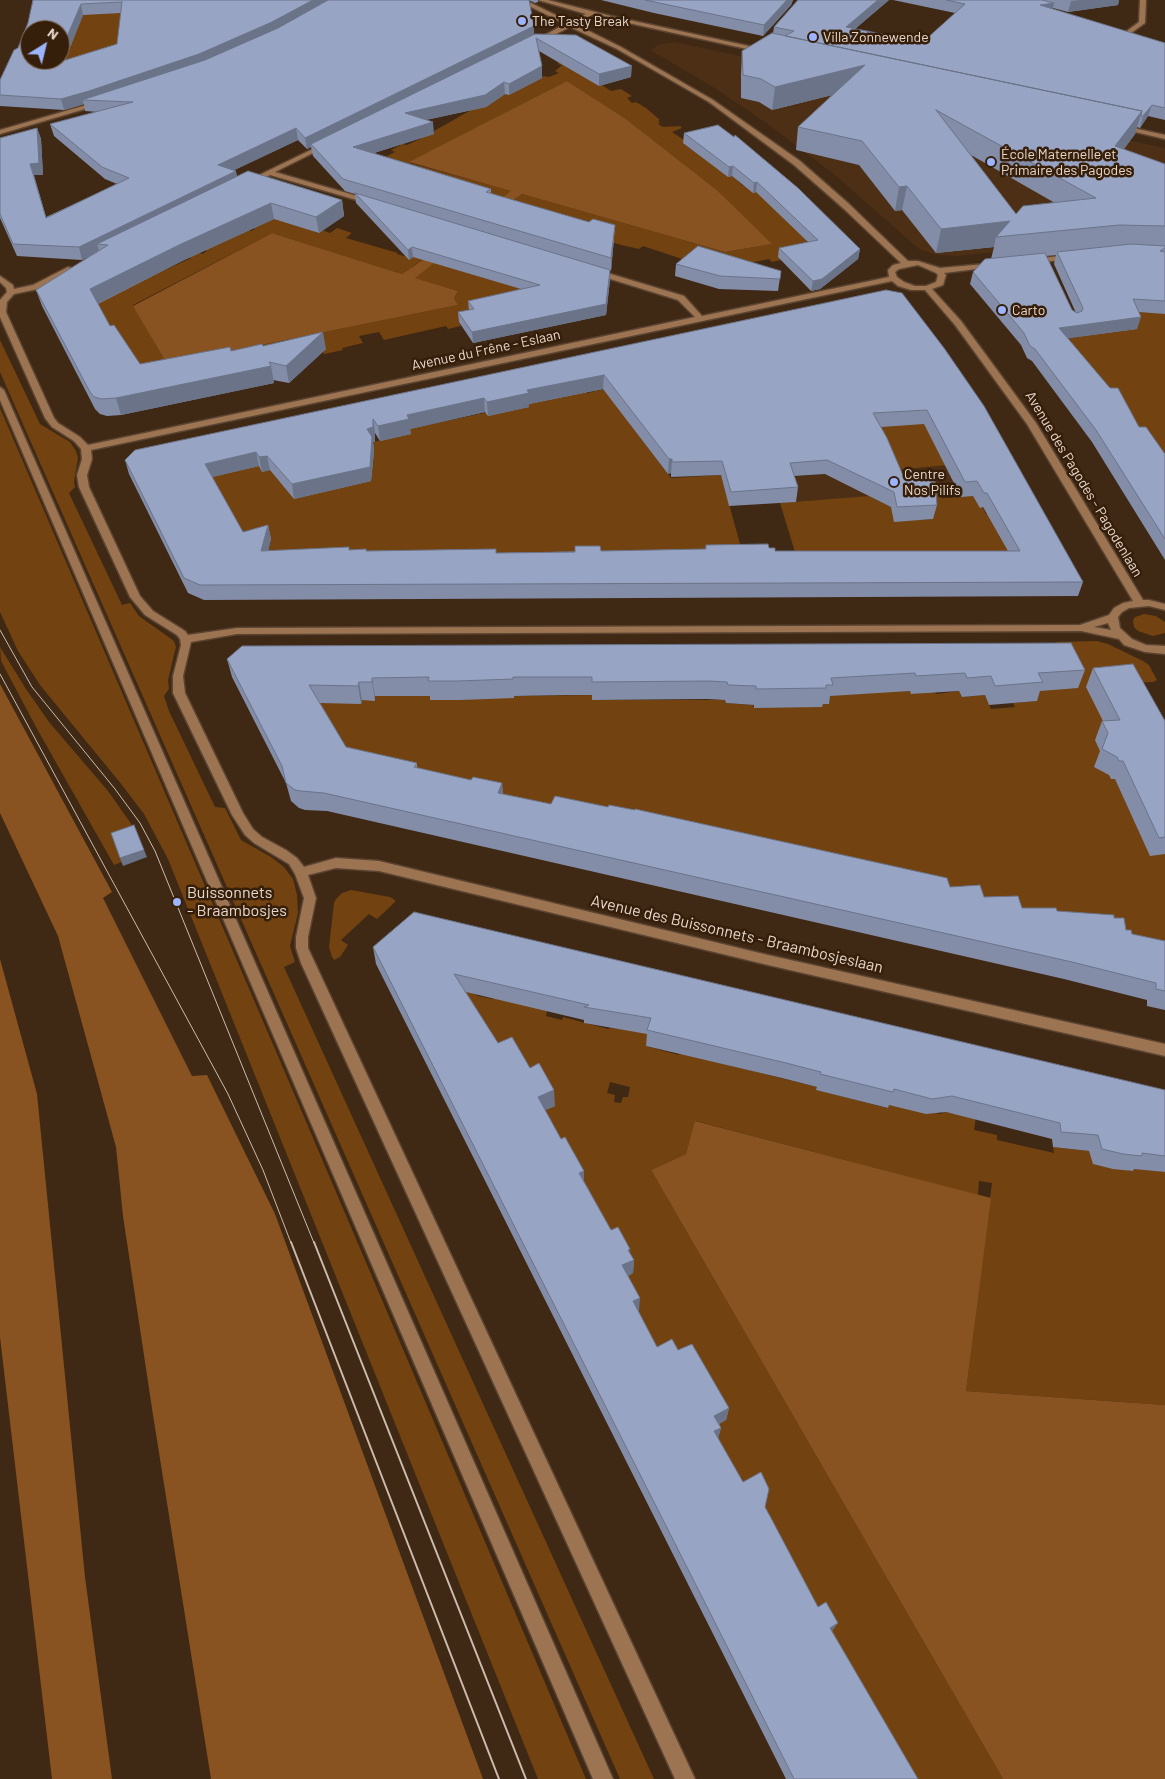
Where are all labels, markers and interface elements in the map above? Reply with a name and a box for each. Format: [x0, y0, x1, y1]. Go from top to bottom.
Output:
place label: The Tasty Break [532, 13, 629, 29]
marker: The Tasty Break [516, 15, 528, 27]
north arrow [20, 20, 70, 70]
text: N [45, 24, 62, 43]
place label: Villa Zonnewende [823, 29, 929, 45]
marker: Villa Zonnewende [807, 31, 819, 43]
place label: École Maternelle et Primaire des Pagodes [1001, 146, 1132, 178]
marker: École Maternelle et Primaire des Pagodes [985, 156, 997, 168]
place label: Carto [1012, 302, 1045, 318]
marker: Carto [996, 304, 1008, 316]
street label: Avenue du Frêne - Eslaan [410, 326, 562, 374]
street label: Avenue des Pagodes - Pagodenlaan [1022, 388, 1146, 580]
place label: Centre Nos Pilifs [904, 466, 961, 498]
marker: Centre Nos Pilifs [888, 476, 900, 488]
place label: Buissonnets - Braambosjes [187, 883, 287, 921]
street label: Avenue des Buissonnets - Braambosjeslaan [589, 891, 885, 977]
marker: Buissonnets - Braambosjes [171, 896, 183, 908]

